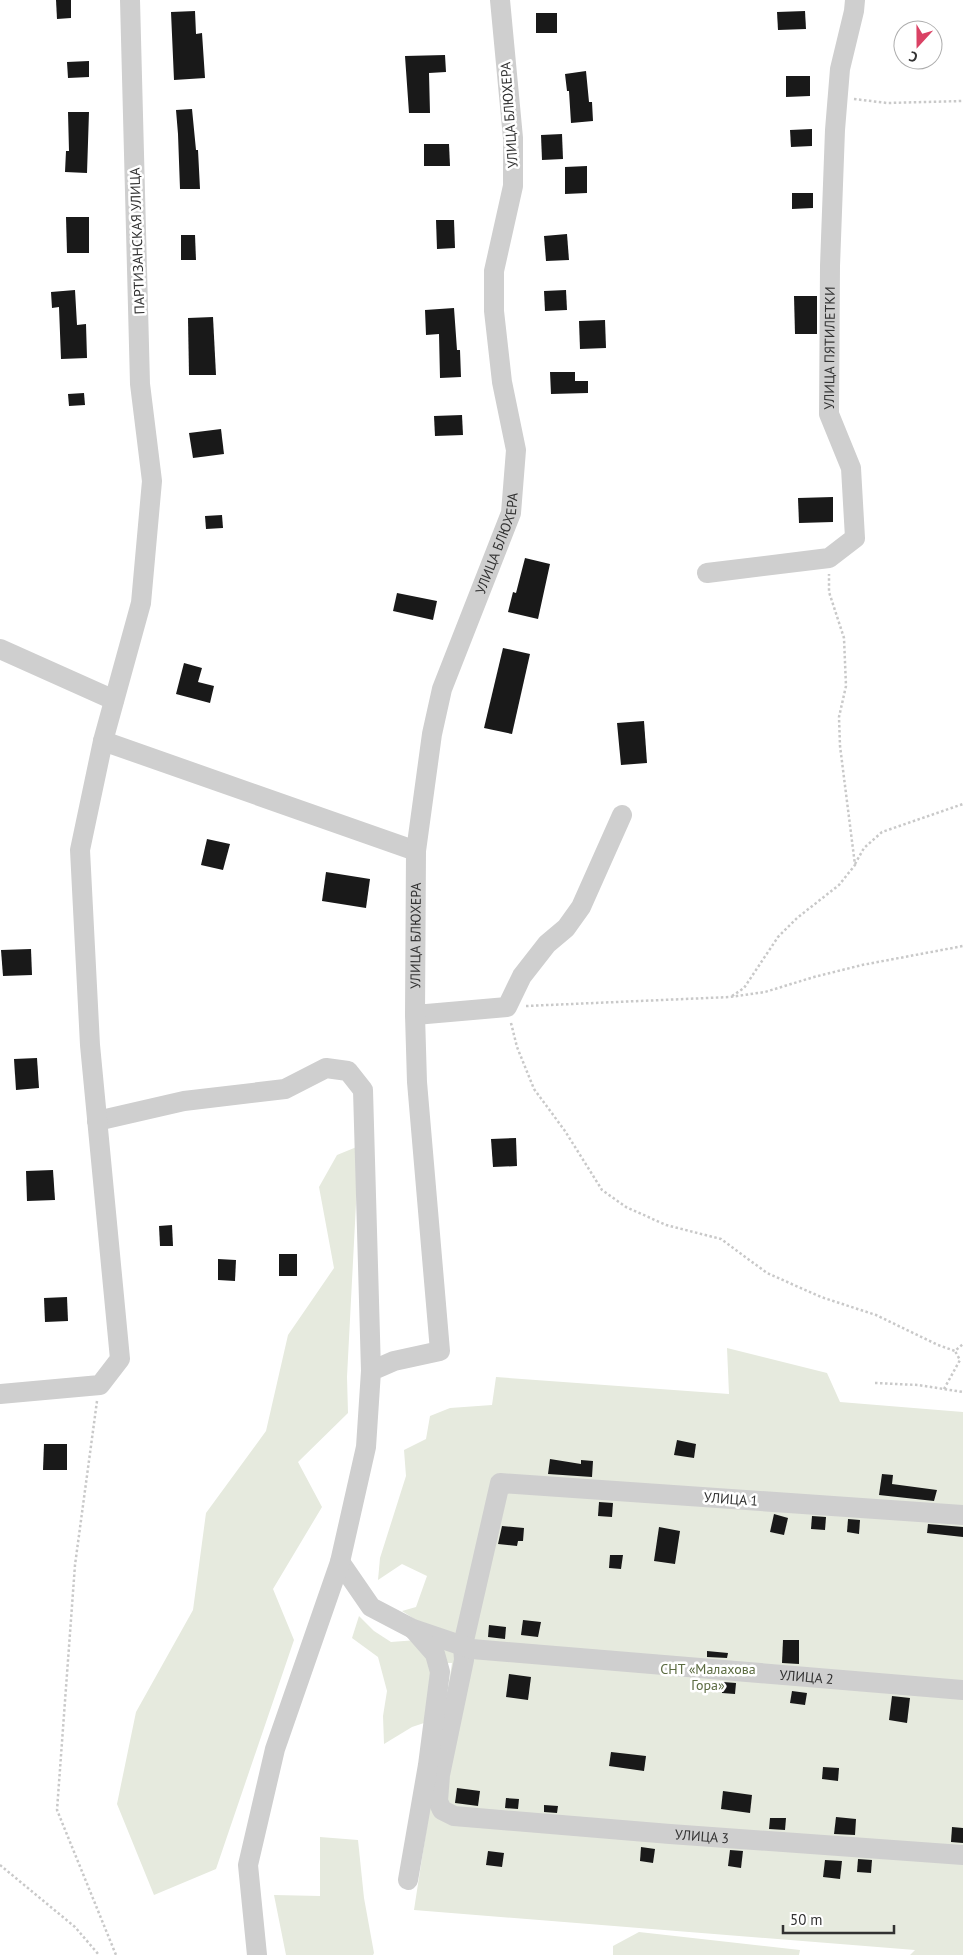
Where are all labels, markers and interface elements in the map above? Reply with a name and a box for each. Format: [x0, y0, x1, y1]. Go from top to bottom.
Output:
north arrow [893, 20, 943, 70]
text: С [906, 47, 920, 67]
street label: УЛИЦА БЛЮХЕРА [496, 60, 522, 169]
street label: ПАРТИЗАНСКАЯ УЛИЦА [125, 166, 149, 315]
street label: УЛИЦА ПЯТИЛЕТКИ [820, 286, 839, 410]
street label: УЛИЦА БЛЮХЕРА [471, 491, 522, 597]
street label: УЛИЦА БЛЮХЕРА [406, 882, 425, 989]
street label: УЛИЦА 1 [703, 1488, 759, 1510]
park label: СНТ «Малахова Гора» [660, 1660, 756, 1694]
street label: УЛИЦА 2 [779, 1666, 834, 1688]
street label: УЛИЦА 3 [674, 1825, 730, 1847]
scale bar [783, 1902, 894, 1934]
text: 50 m [790, 1910, 823, 1929]

